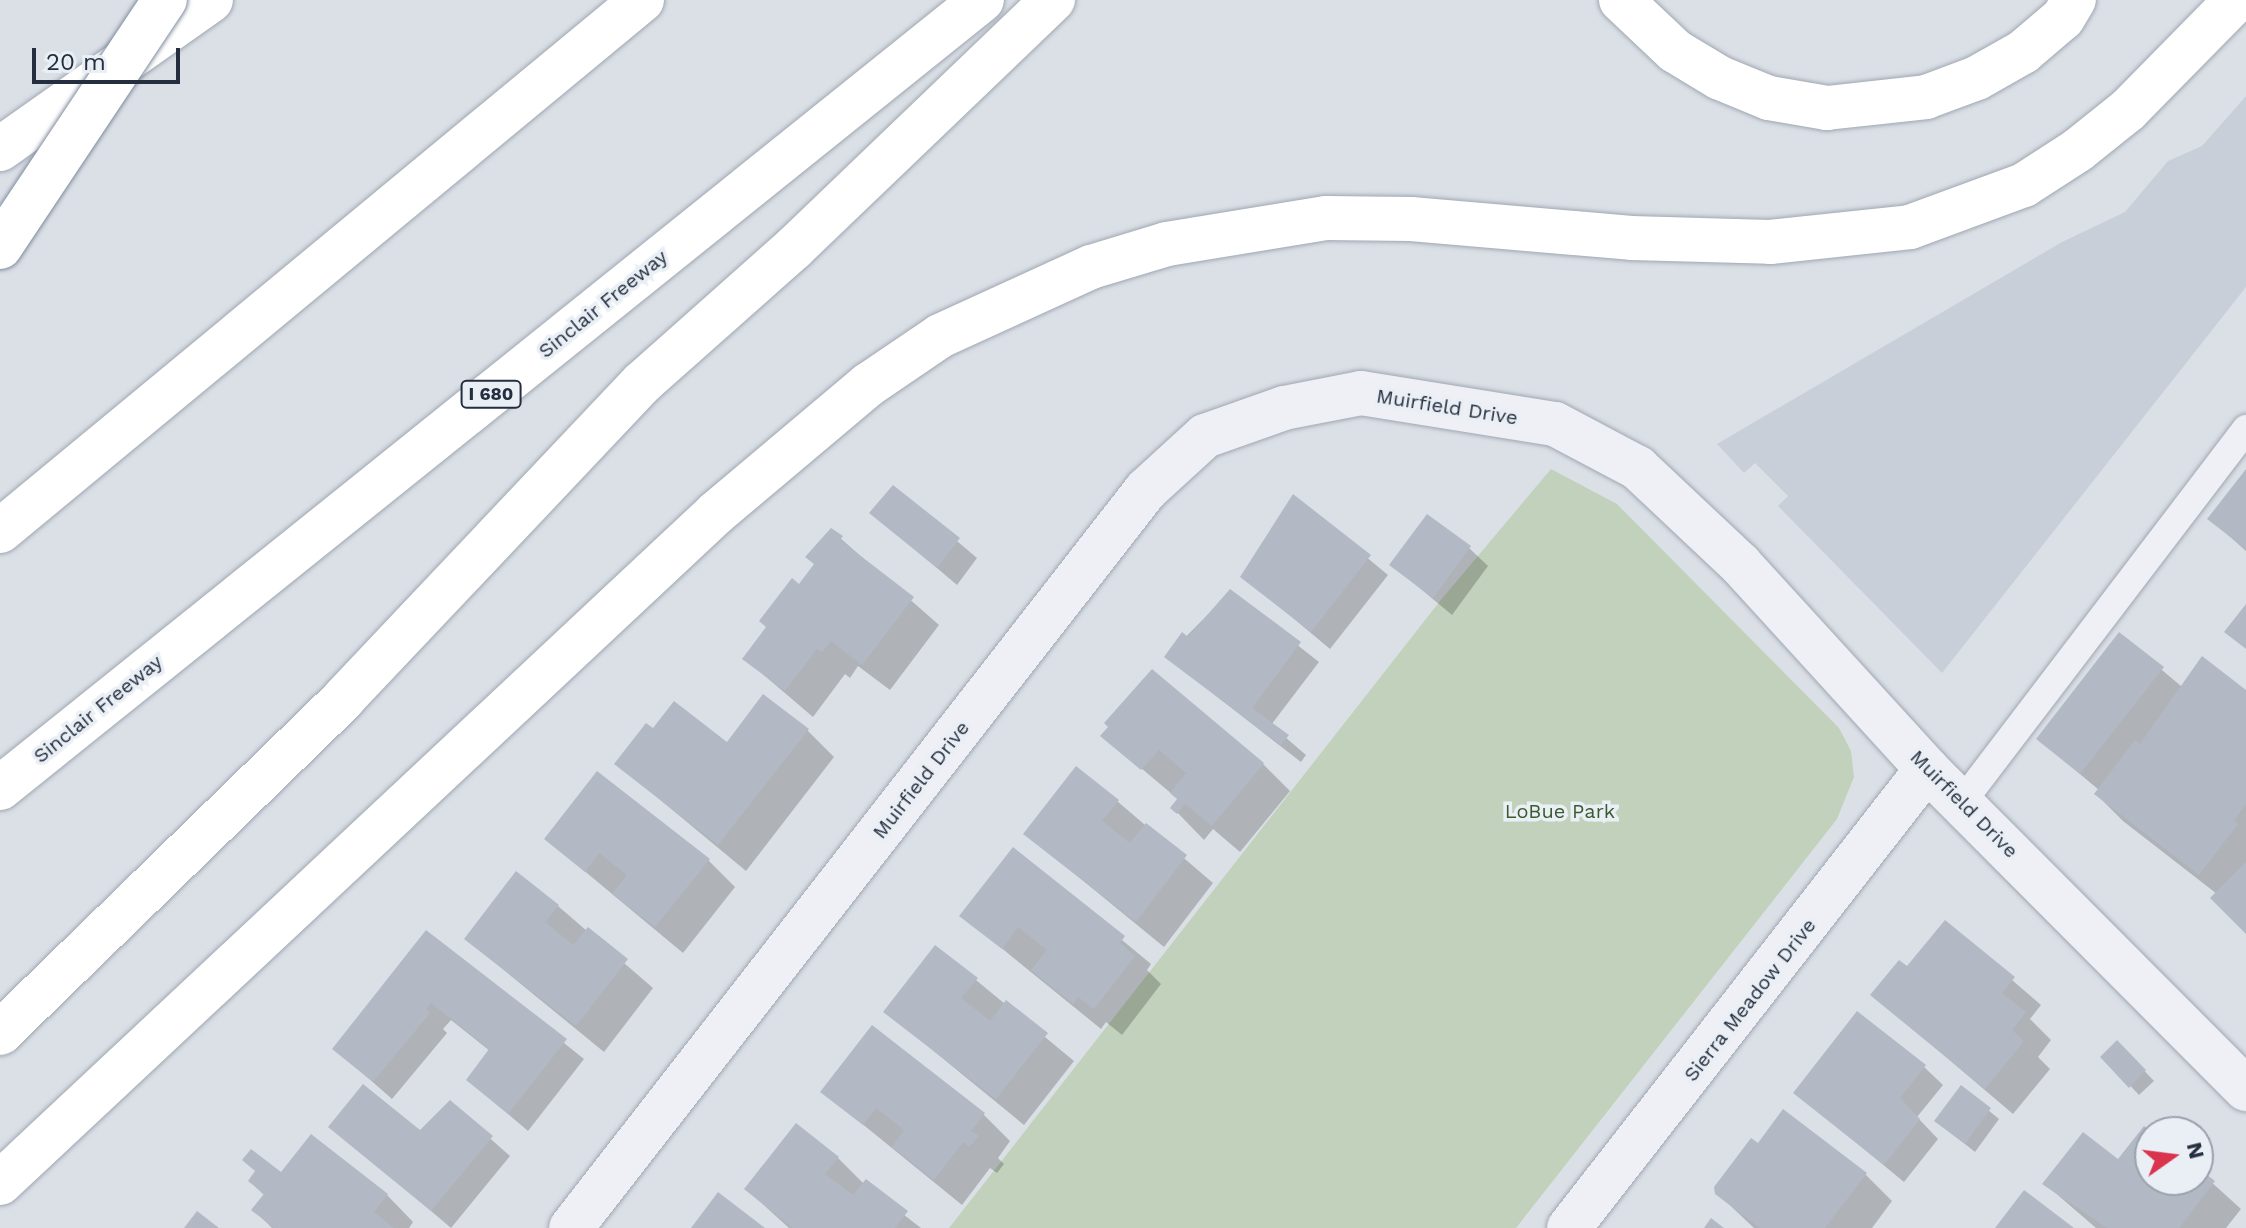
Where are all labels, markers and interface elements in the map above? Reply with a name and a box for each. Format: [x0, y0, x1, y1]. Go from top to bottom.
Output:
scale bar [36, 32, 184, 82]
text: 20 m [46, 48, 106, 76]
street label: Sinclair Freeway [534, 245, 672, 363]
road number: I 680 [459, 380, 523, 408]
street label: Muirfield Drive [1375, 384, 1519, 430]
street label: Sinclair Freeway [29, 650, 167, 768]
street label: Muirfield Drive [868, 716, 974, 844]
street label: Muirfield Drive [1905, 745, 2023, 863]
park label: LoBue Park [1505, 799, 1615, 823]
street label: Sierra Meadow Drive [1679, 913, 1821, 1087]
north arrow [2134, 1116, 2214, 1196]
text: N [2182, 1140, 2210, 1161]

